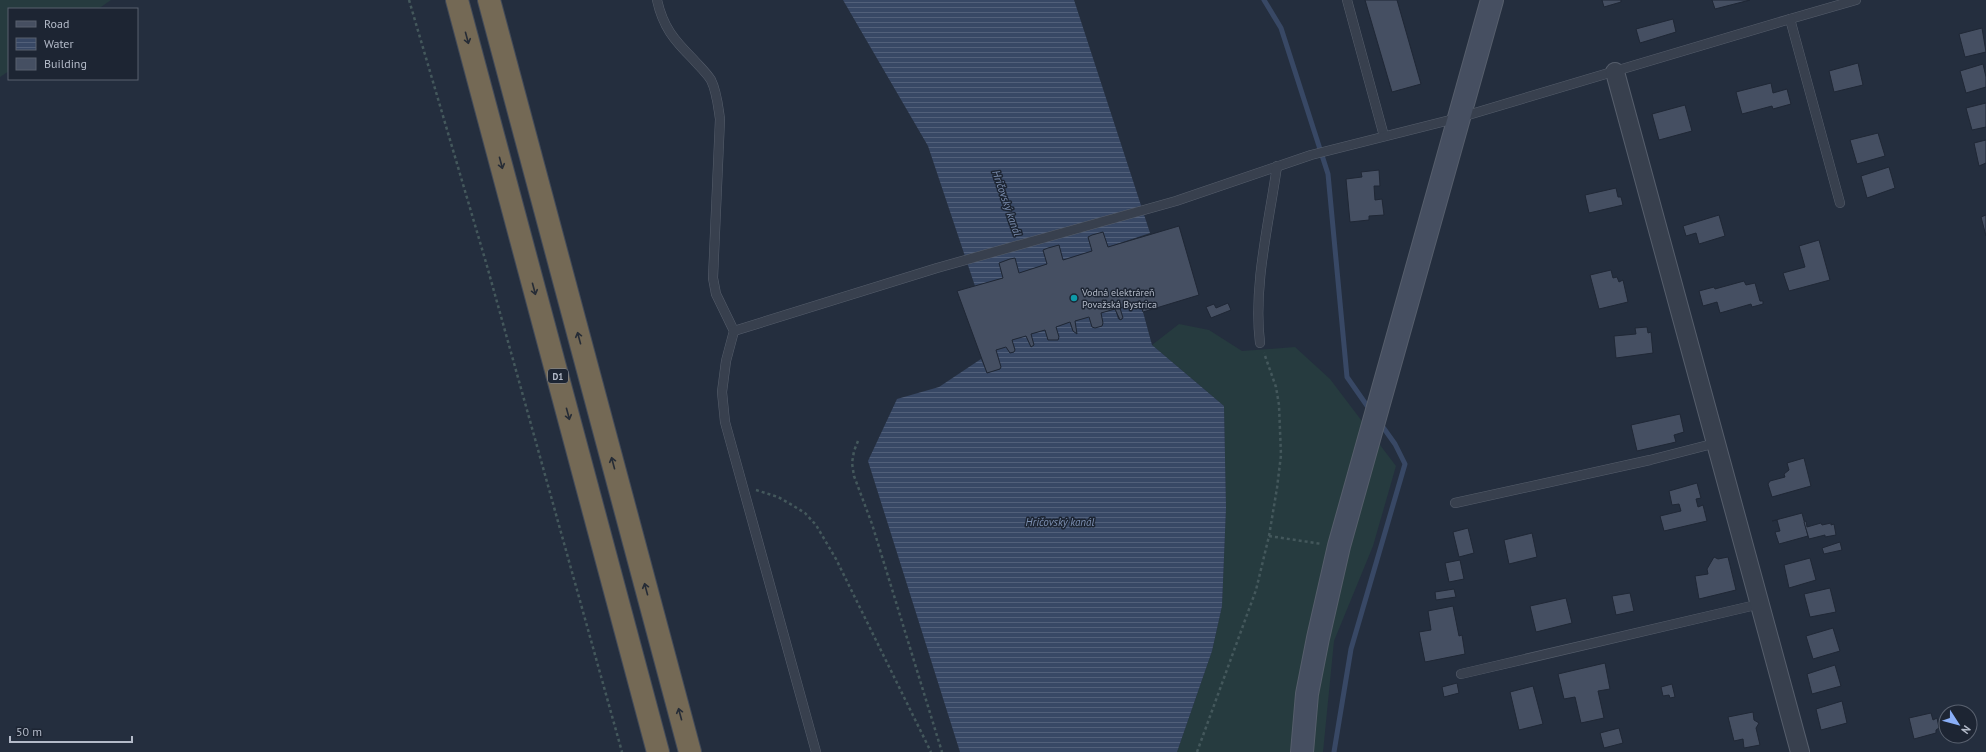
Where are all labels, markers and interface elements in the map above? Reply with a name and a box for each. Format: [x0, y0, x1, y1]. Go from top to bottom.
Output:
legend [8, 8, 138, 80]
text: Road [44, 16, 69, 31]
one-way arrow [464, 31, 471, 44]
text: Water [44, 36, 74, 51]
text: Building [44, 56, 87, 71]
one-way arrow [498, 156, 505, 169]
water label: Hričovský kanál [989, 168, 1025, 238]
one-way arrow [531, 282, 539, 295]
place label: Vodná elektráreň Považská Bystrica [1081, 286, 1157, 311]
marker: Vodná elektráreň Považská Bystrica [1069, 293, 1079, 303]
one-way arrow [575, 331, 582, 344]
road number: D1 [548, 369, 568, 383]
one-way arrow [565, 408, 572, 421]
one-way arrow [609, 457, 616, 470]
water label: Hričovský kanál [1026, 515, 1094, 529]
one-way arrow [642, 583, 650, 596]
north arrow [1938, 704, 1978, 744]
one-way arrow [676, 708, 683, 721]
scale bar [10, 718, 132, 744]
text: N [1958, 723, 1974, 737]
text: 50 m [16, 724, 42, 739]

